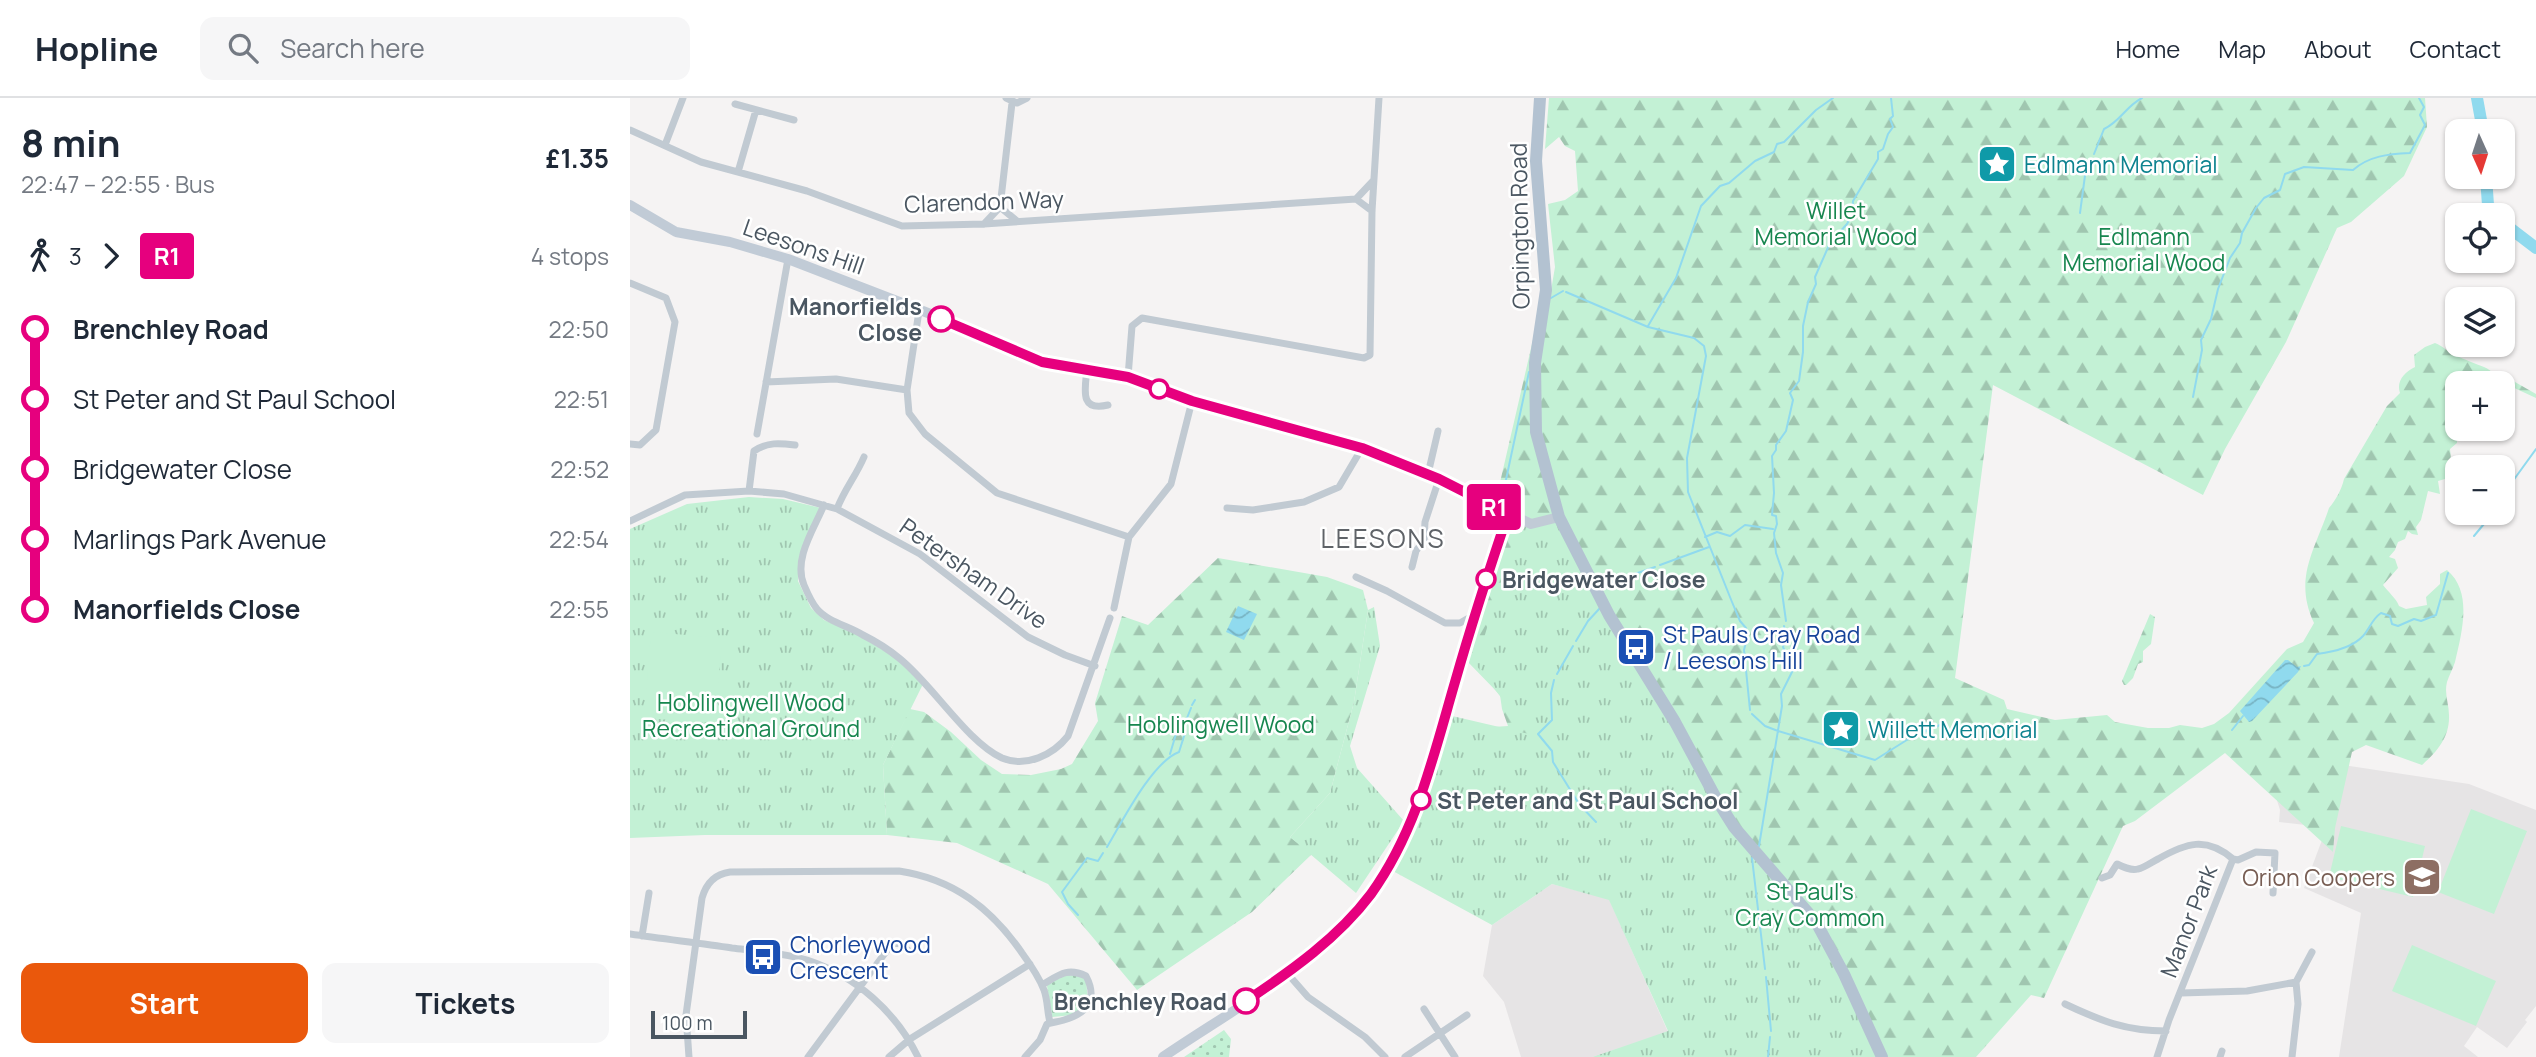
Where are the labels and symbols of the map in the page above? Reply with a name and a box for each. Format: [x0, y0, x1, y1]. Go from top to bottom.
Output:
north arrow [2445, 119, 2515, 189]
street label: Orpington Road [1502, 143, 1536, 309]
place icon: Edlmann Memorial [1976, 143, 2018, 185]
place label: Edlmann Memorial [2024, 148, 2218, 180]
street label: Clarendon Way [904, 182, 1064, 220]
park label: Willet Memorial Wood [1755, 194, 1917, 252]
street label: Leesons Hill [739, 210, 869, 282]
park label: Edlmann Memorial Wood [2063, 220, 2225, 278]
place label: Manorfields Close [789, 290, 922, 348]
marker: Manorfields Close [928, 306, 954, 332]
unlabelled marker [1149, 379, 1169, 399]
line badge: R1 [1462, 484, 1526, 530]
street label: Petersham Drive [894, 510, 1054, 636]
district label: LEESONS [1321, 520, 1445, 556]
place label: Bridgewater Close [1502, 563, 1706, 595]
marker: Bridgewater Close [1476, 569, 1496, 589]
place label: St Pauls Cray Road / Leesons Hill [1663, 618, 1860, 676]
bus stop icon: St Pauls Cray Road / Leesons Hill [1615, 626, 1657, 668]
park label: Hoblingwell Wood Recreational Ground [642, 686, 860, 744]
park label: Hoblingwell Wood [1127, 708, 1315, 740]
place icon: Willett Memorial [1820, 708, 1862, 750]
place label: Willett Memorial [1868, 713, 2038, 745]
place label: St Peter and St Paul School [1437, 784, 1739, 816]
marker: St Peter and St Paul School [1411, 790, 1431, 810]
school or university icon: Orion Coopers [2401, 856, 2443, 898]
street label: Manor Park [2152, 860, 2224, 982]
place label: Orion Coopers [2242, 861, 2395, 893]
park label: St Paul's Cray Common [1735, 875, 1885, 933]
place label: Chorleywood Crescent [790, 928, 931, 986]
bus stop icon: Chorleywood Crescent [742, 936, 784, 978]
place label: Brenchley Road [1054, 985, 1227, 1017]
marker: Brenchley Road [1233, 988, 1259, 1014]
scale bar [651, 1008, 747, 1040]

